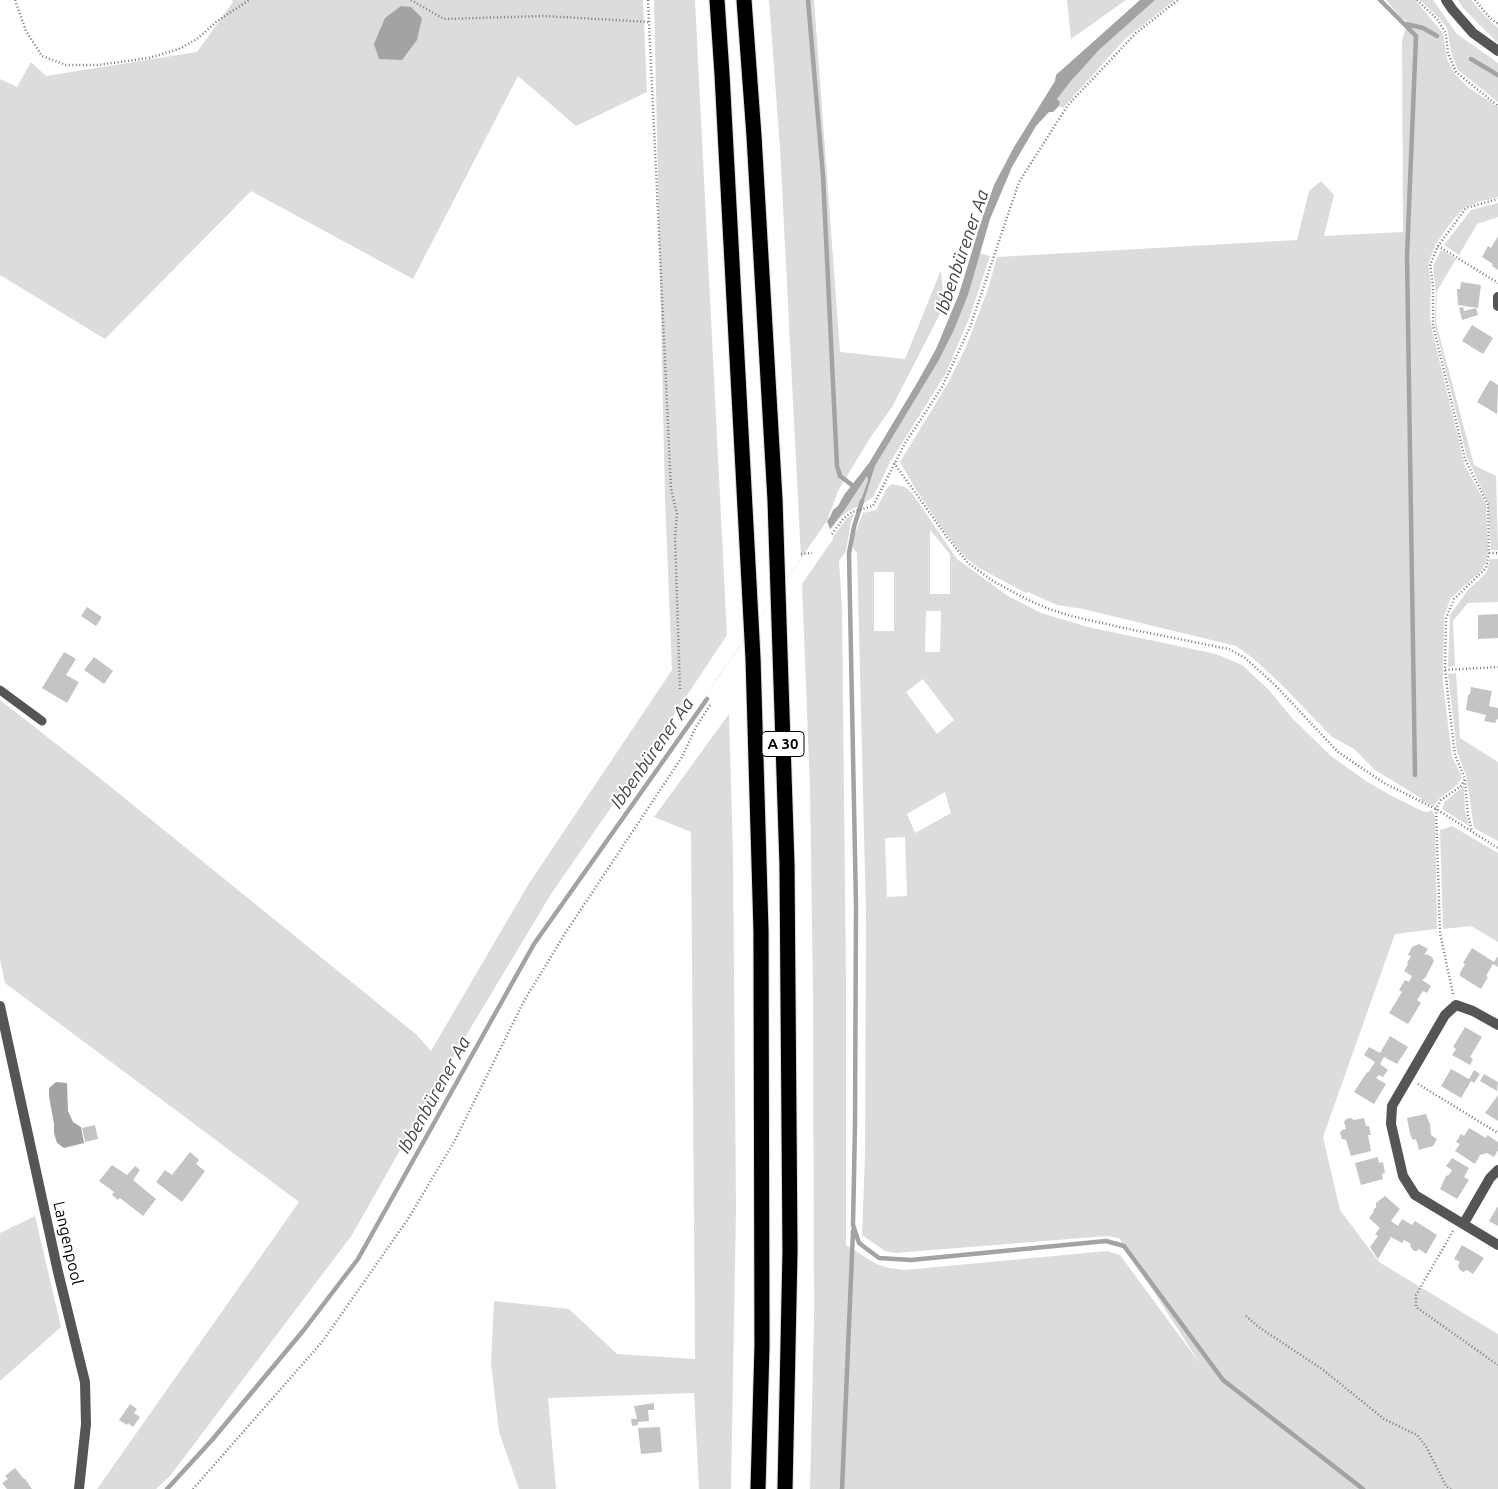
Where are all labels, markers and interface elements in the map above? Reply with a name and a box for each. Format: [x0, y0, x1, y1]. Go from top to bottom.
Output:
water label: Ibbenbürener Aa [931, 187, 993, 317]
water label: Ibbenbürener Aa [606, 693, 698, 813]
road number: A 30 [762, 732, 804, 756]
water label: Ibbenbürener Aa [393, 1033, 475, 1157]
street label: Langenpool [49, 1199, 87, 1287]

